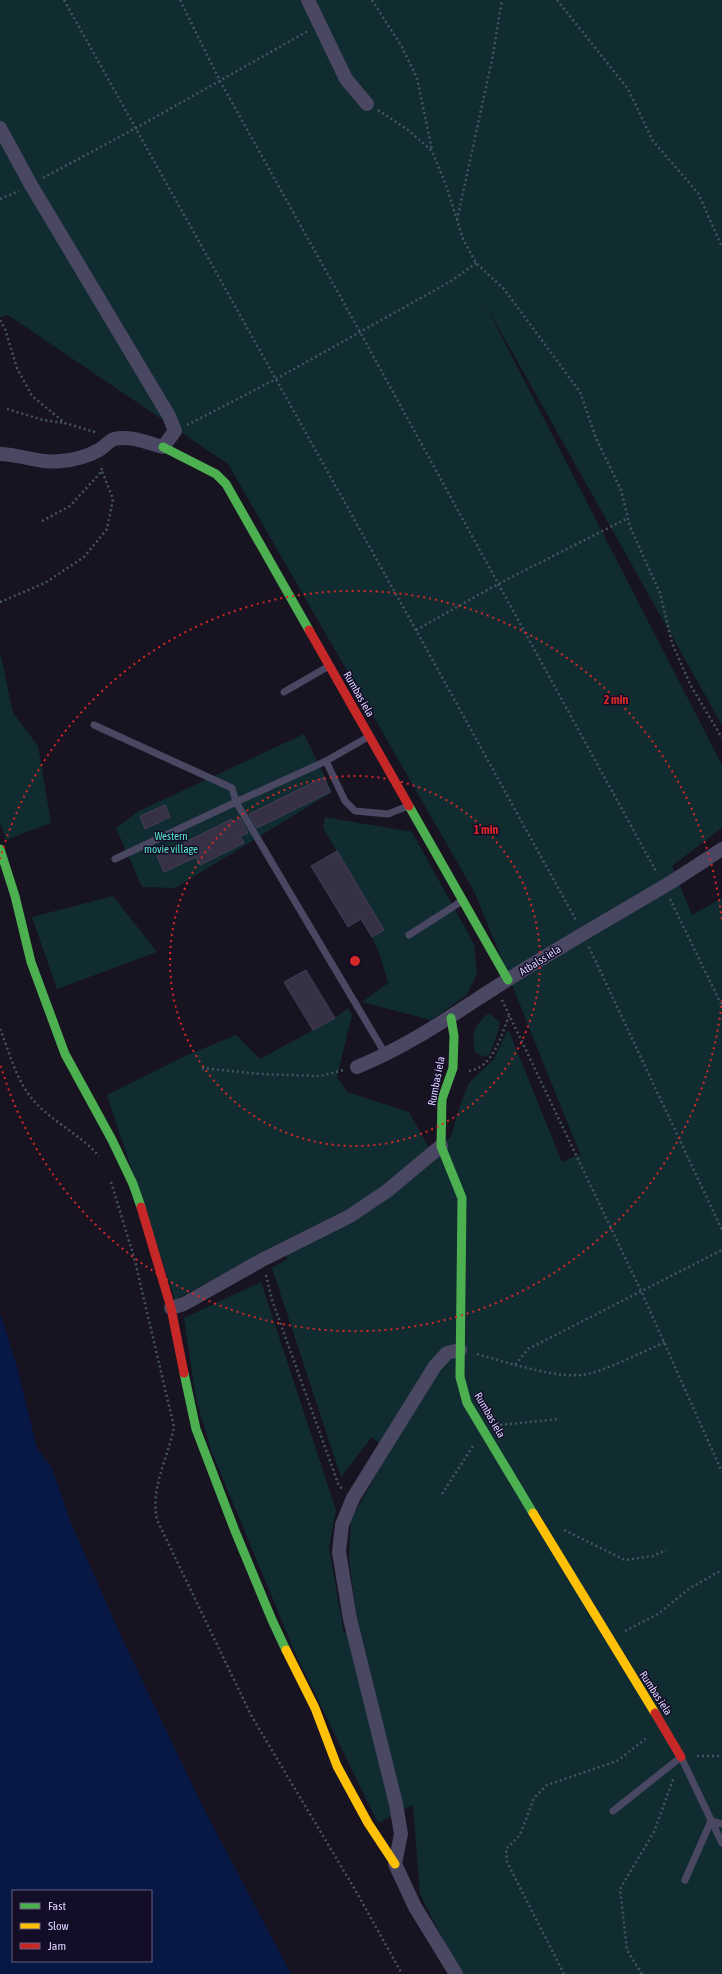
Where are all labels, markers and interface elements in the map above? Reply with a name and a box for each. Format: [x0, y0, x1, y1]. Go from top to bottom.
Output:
street label: Rumbas iela [341, 669, 377, 719]
text: 2 min [604, 693, 628, 707]
text: 1 min [474, 823, 498, 837]
park label: Western movie village [144, 830, 198, 855]
street label: Atbalss iela [517, 943, 563, 977]
centre of rings [348, 954, 362, 968]
street label: Rumbas iela [425, 1055, 447, 1107]
street label: Rumbas iela [472, 1390, 508, 1440]
street label: Rumbas iela [637, 1669, 675, 1717]
legend [12, 1890, 152, 1962]
text: Fast [48, 1899, 66, 1913]
text: Slow [48, 1919, 69, 1933]
text: Jam [48, 1939, 66, 1953]

